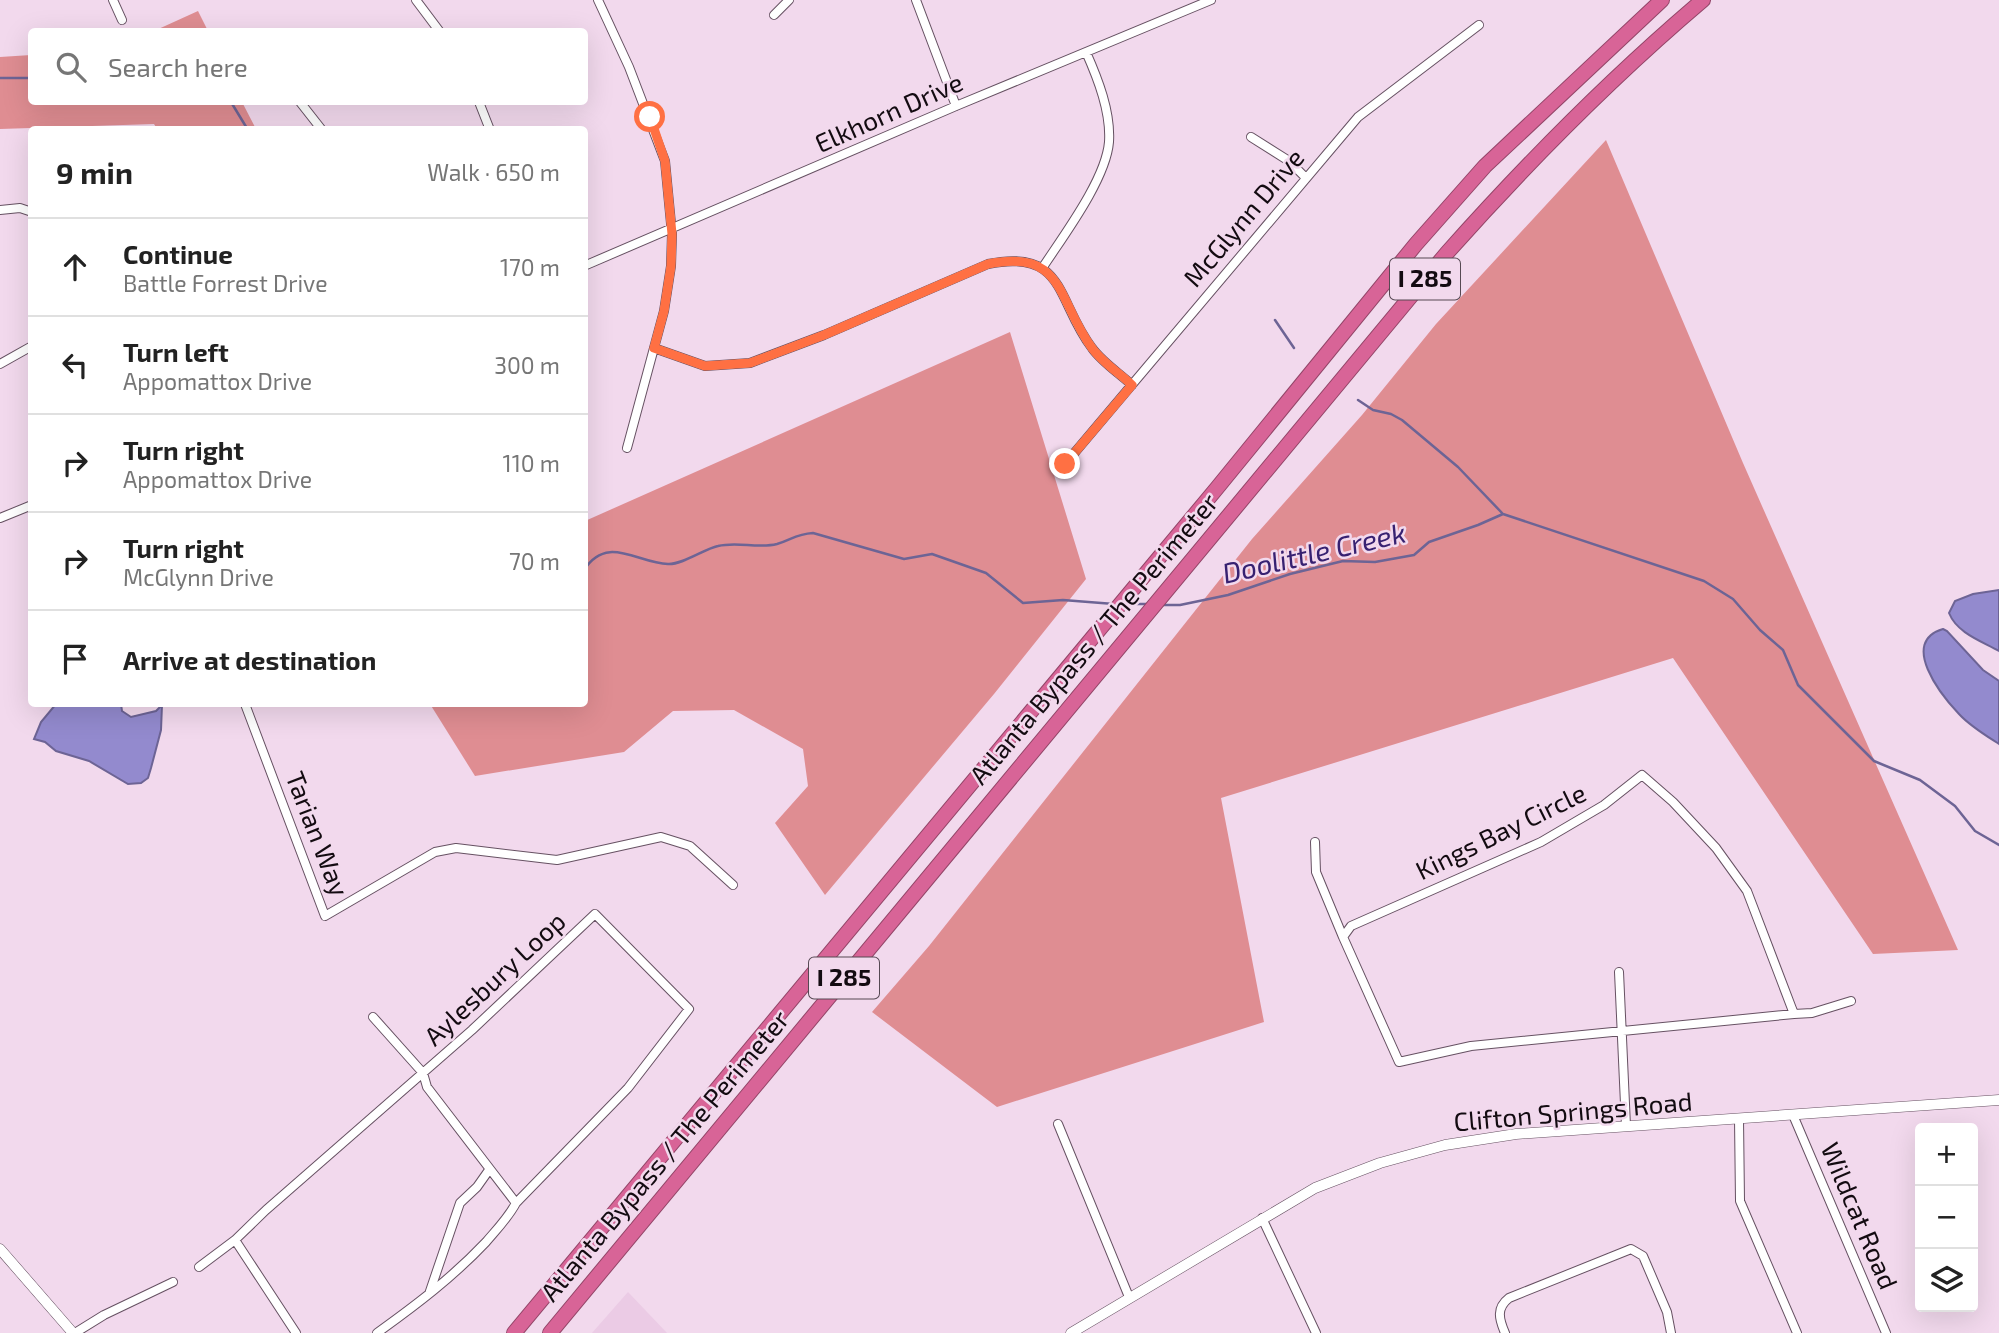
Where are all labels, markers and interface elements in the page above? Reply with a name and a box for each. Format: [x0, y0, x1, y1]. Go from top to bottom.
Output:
search box [28, 28, 588, 105]
icon: search [52, 48, 90, 86]
text: Search here [108, 51, 248, 82]
street label: Elkhorn Drive [810, 65, 967, 158]
route start [634, 101, 665, 132]
street label: McGlynn Drive [1176, 142, 1310, 292]
text: 9 min [56, 154, 133, 190]
text: Walk · 650 m [427, 158, 560, 186]
text: Continue [123, 238, 233, 269]
icon: ahead [56, 248, 94, 286]
text: 170 m [500, 253, 560, 281]
road number: I 285 [1390, 258, 1460, 300]
text: Battle Forrest Drive [123, 269, 328, 297]
text: Turn left [123, 336, 229, 367]
icon: left [56, 346, 94, 384]
text: 300 m [494, 351, 560, 379]
text: Appomattox Drive [123, 367, 312, 395]
text: Turn right [123, 434, 244, 465]
icon: right [56, 444, 94, 482]
route end [1049, 448, 1080, 479]
text: 110 m [503, 449, 560, 477]
text: Appomattox Drive [123, 465, 312, 493]
street label: Atlanta Bypass / The Perimeter [962, 486, 1224, 790]
water label: Doolittle Creek [1219, 514, 1409, 590]
text: Turn right [123, 532, 244, 563]
icon: right [56, 542, 94, 580]
text: 70 m [509, 547, 560, 575]
text: McGlynn Drive [123, 563, 274, 591]
icon: arrive [56, 640, 94, 678]
text: Arrive at destination [123, 644, 376, 675]
street label: Tarian Way [280, 767, 356, 900]
street label: Kings Bay Circle [1410, 776, 1591, 885]
street label: Aylesbury Loop [417, 905, 571, 1051]
road number: I 285 [809, 958, 879, 998]
street label: Atlanta Bypass / The Perimeter [533, 1003, 795, 1307]
street label: Clifton Springs Road [1452, 1085, 1694, 1136]
map controls [1915, 1123, 1978, 1312]
button: + [1915, 1123, 1978, 1186]
street label: Wildcat Road [1816, 1137, 1905, 1293]
button: − [1915, 1186, 1978, 1249]
button: layers [1915, 1249, 1978, 1312]

